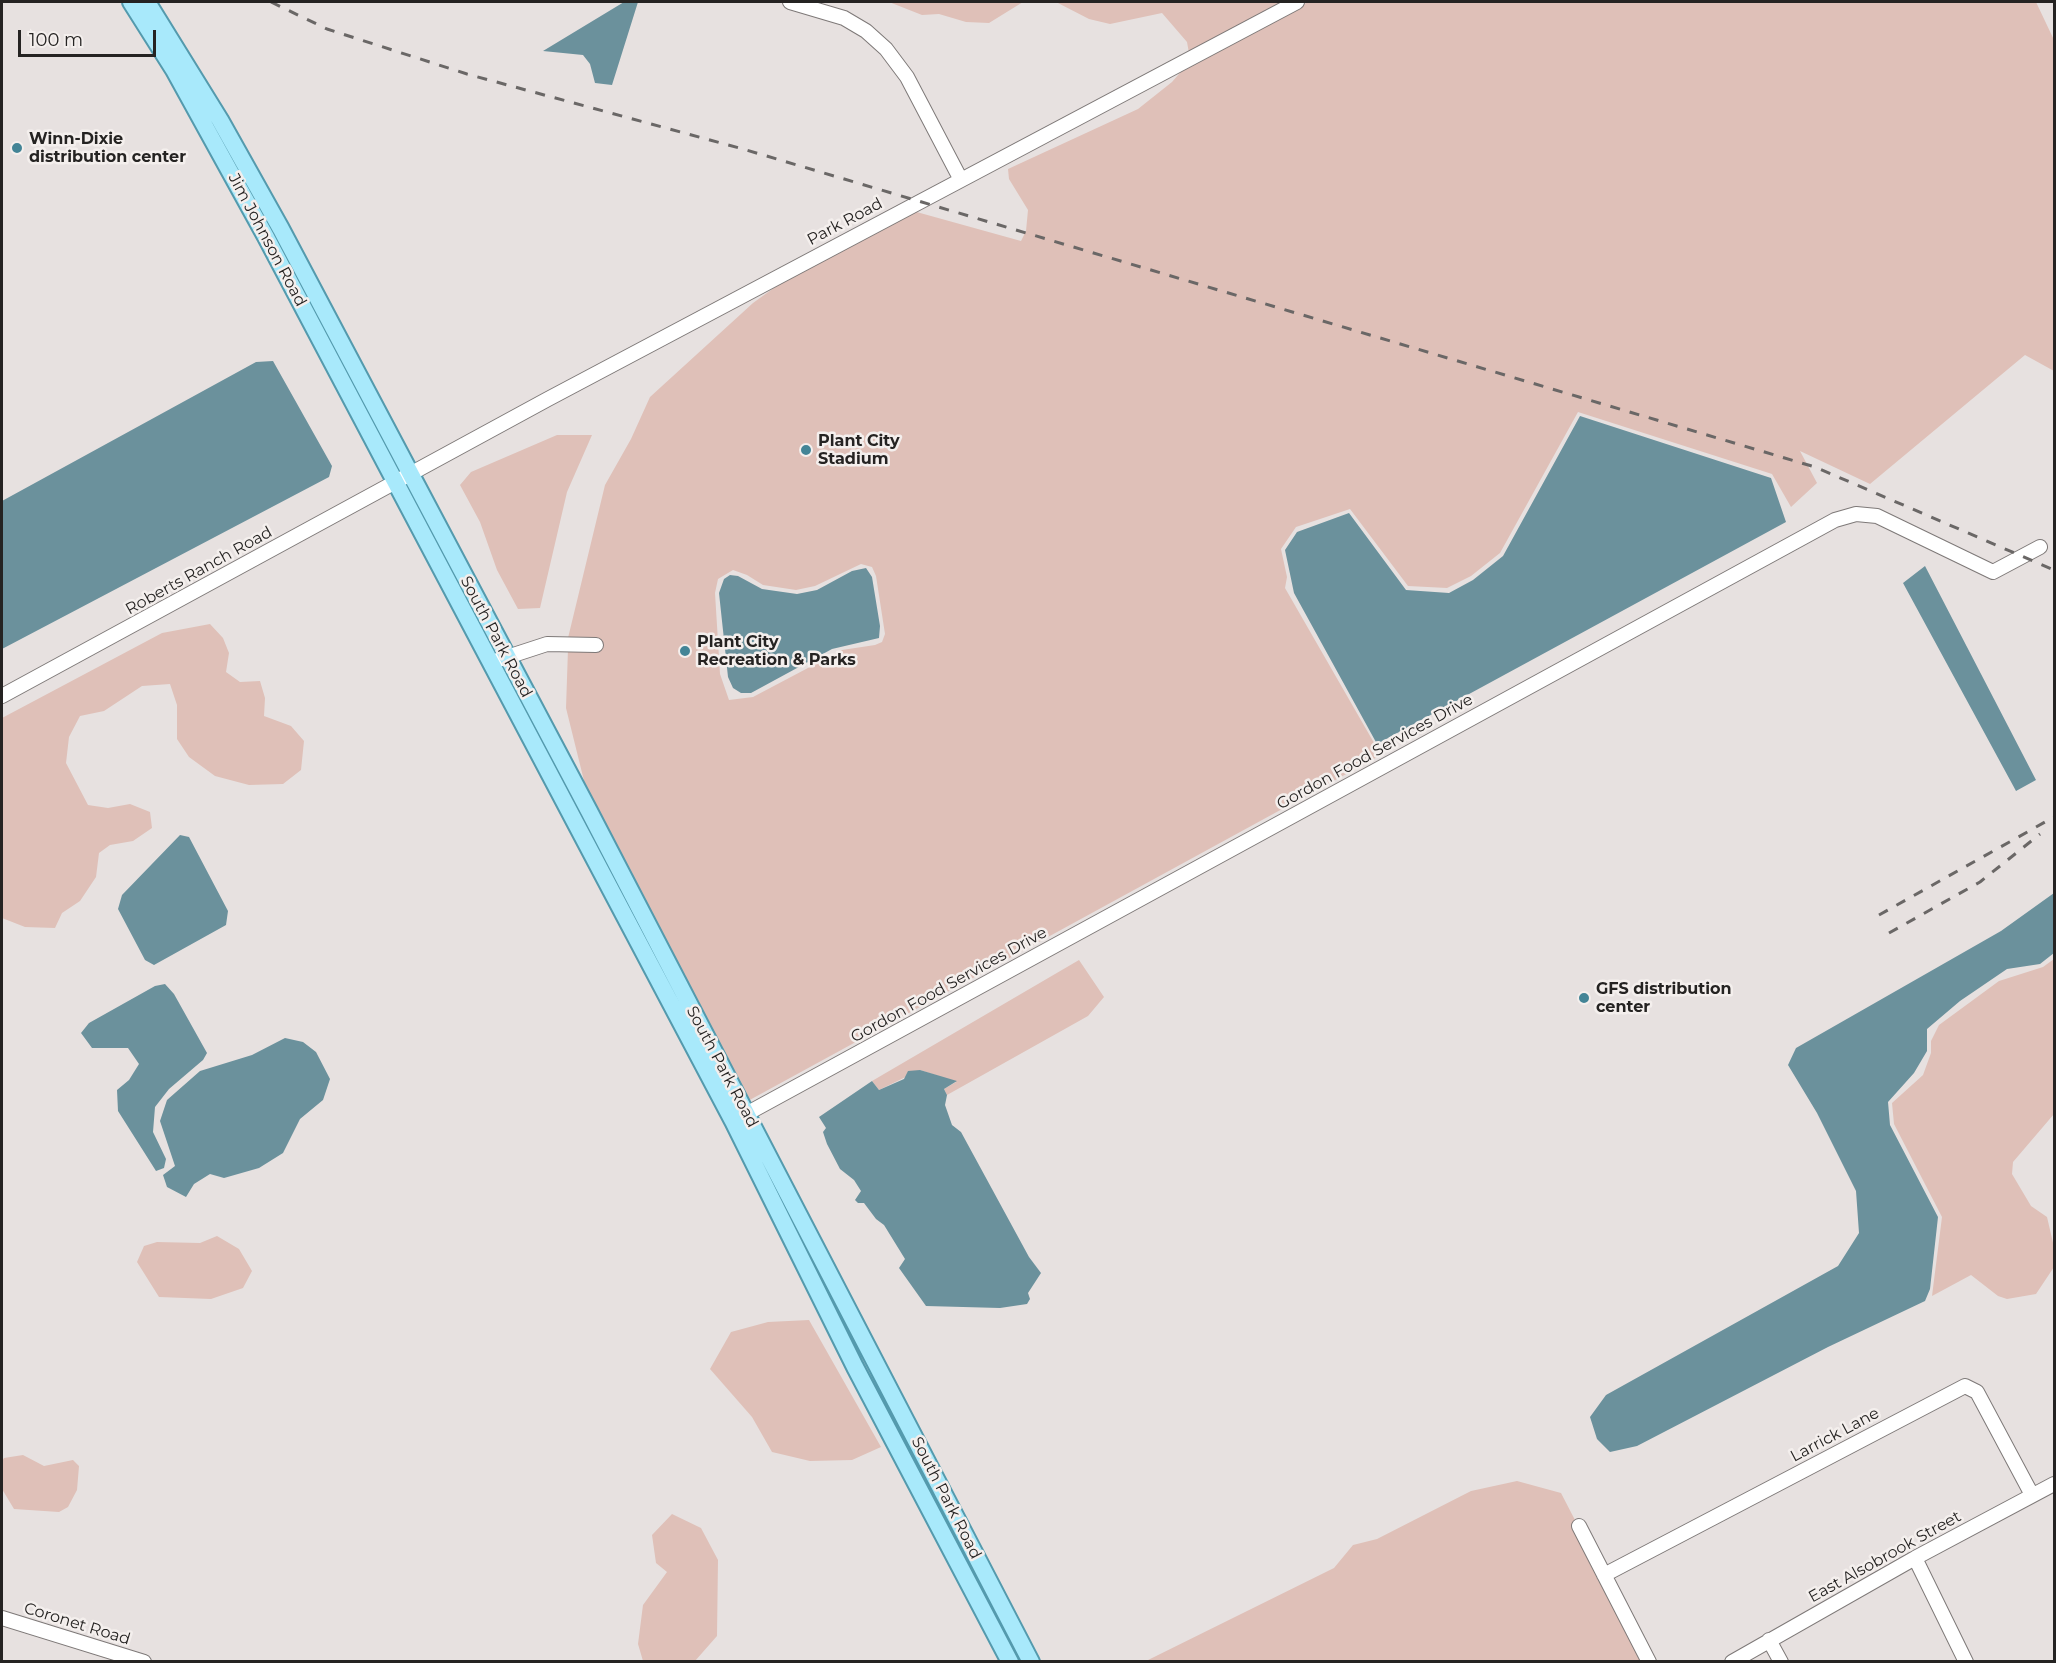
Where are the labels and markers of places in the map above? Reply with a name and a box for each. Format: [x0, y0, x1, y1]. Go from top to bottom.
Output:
place label: Winn-Dixie distribution center [29, 129, 186, 167]
marker: Winn-Dixie distribution center [10, 141, 24, 155]
place label: Plant City Stadium [818, 431, 899, 469]
marker: Plant City Stadium [799, 443, 813, 457]
place label: Plant City Recreation & Parks [697, 632, 856, 670]
marker: Plant City Recreation & Parks [678, 644, 692, 658]
place label: GFS distribution center [1596, 979, 1732, 1017]
marker: GFS distribution center [1577, 991, 1591, 1005]

